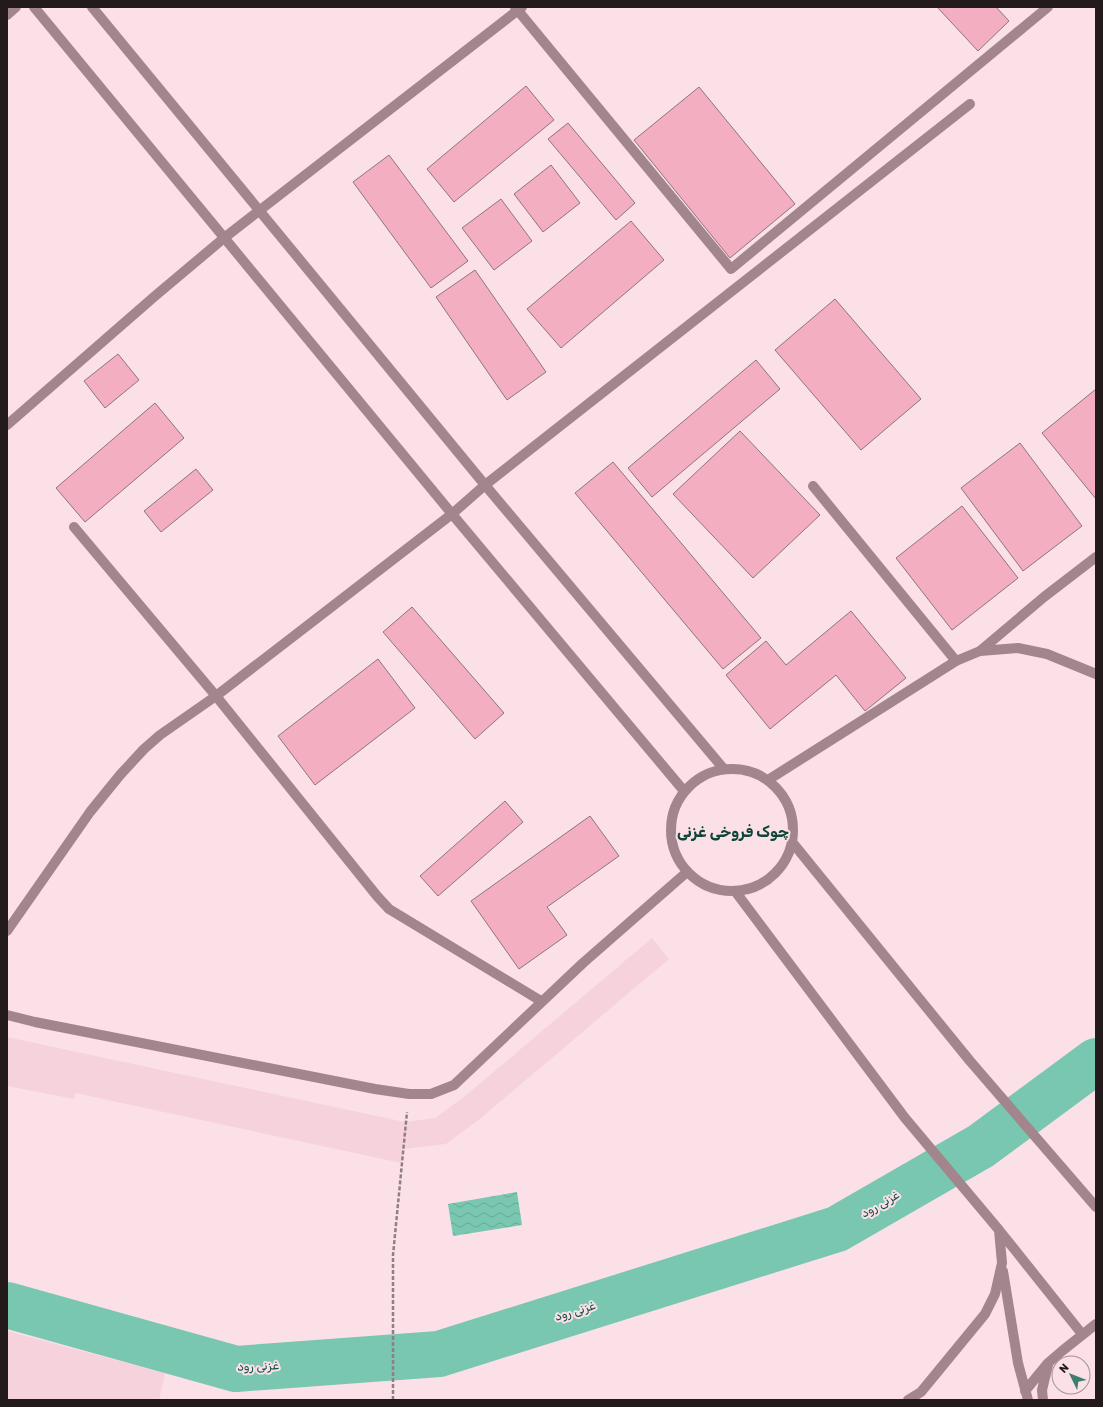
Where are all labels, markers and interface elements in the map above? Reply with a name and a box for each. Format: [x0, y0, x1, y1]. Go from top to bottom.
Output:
district label: چوک فروخی غزنی [677, 823, 789, 841]
water label: غزنی رود [858, 1187, 903, 1221]
water label: غزنی رود [553, 1298, 598, 1325]
north arrow [1051, 1355, 1091, 1395]
water label: غزنی رود [237, 1358, 280, 1375]
text: N [1057, 1361, 1072, 1376]

